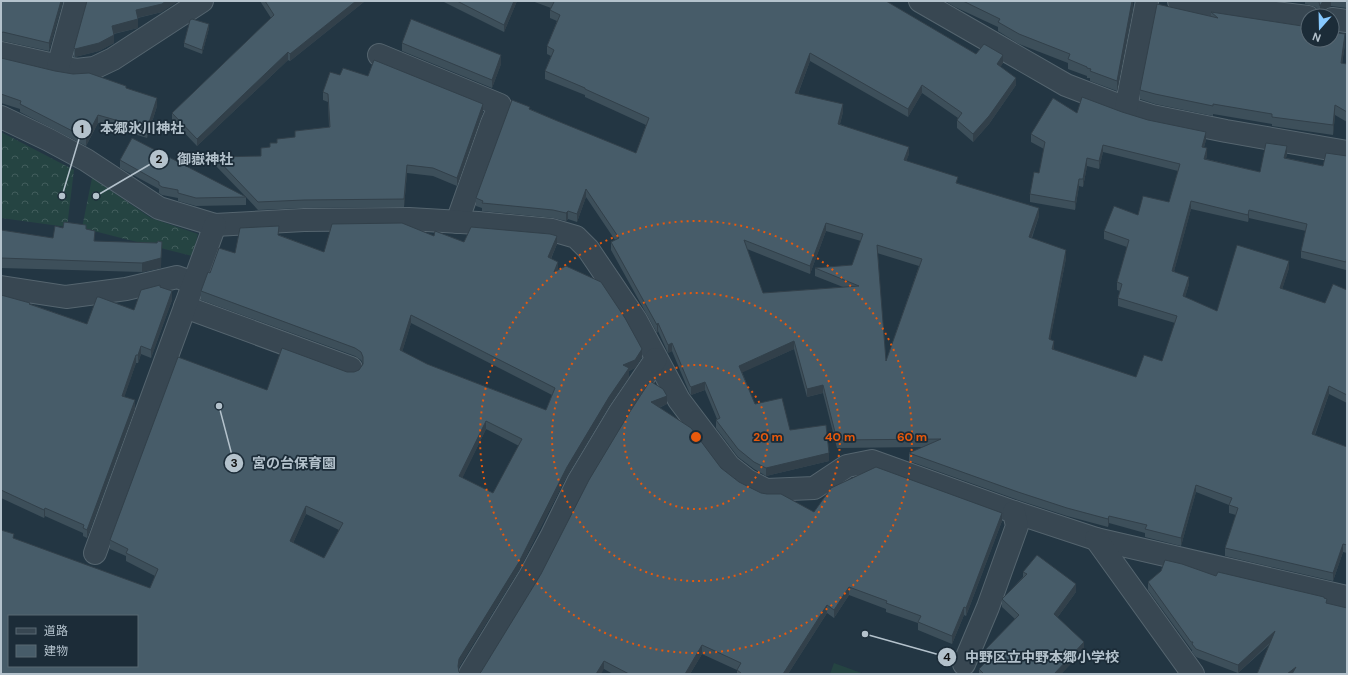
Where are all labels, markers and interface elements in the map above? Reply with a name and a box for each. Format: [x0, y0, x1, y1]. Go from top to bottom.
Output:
north arrow [1300, 8, 1340, 48]
text: N [1310, 29, 1323, 45]
callout: 本郷氷川神社 [72, 116, 192, 142]
text: 本郷氷川神社 [100, 119, 184, 137]
text: 1 [80, 121, 84, 137]
callout: 御嶽神社 [149, 146, 241, 172]
text: 御嶽神社 [177, 150, 233, 168]
text: 2 [156, 151, 163, 167]
text: 20 m [753, 429, 783, 445]
text: 40 m [825, 429, 855, 445]
text: 60 m [897, 429, 927, 445]
centre of rings [689, 430, 703, 444]
callout: 宮の台保育園 [224, 450, 344, 476]
text: 宮の台保育園 [252, 454, 336, 472]
text: 3 [230, 455, 238, 471]
legend [8, 615, 138, 667]
text: 道路 [44, 623, 68, 639]
text: 建物 [44, 643, 68, 659]
callout: 中野区立中野本郷小学校 [937, 644, 1127, 670]
text: 中野区立中野本郷小学校 [965, 648, 1119, 666]
text: 4 [943, 649, 951, 665]

